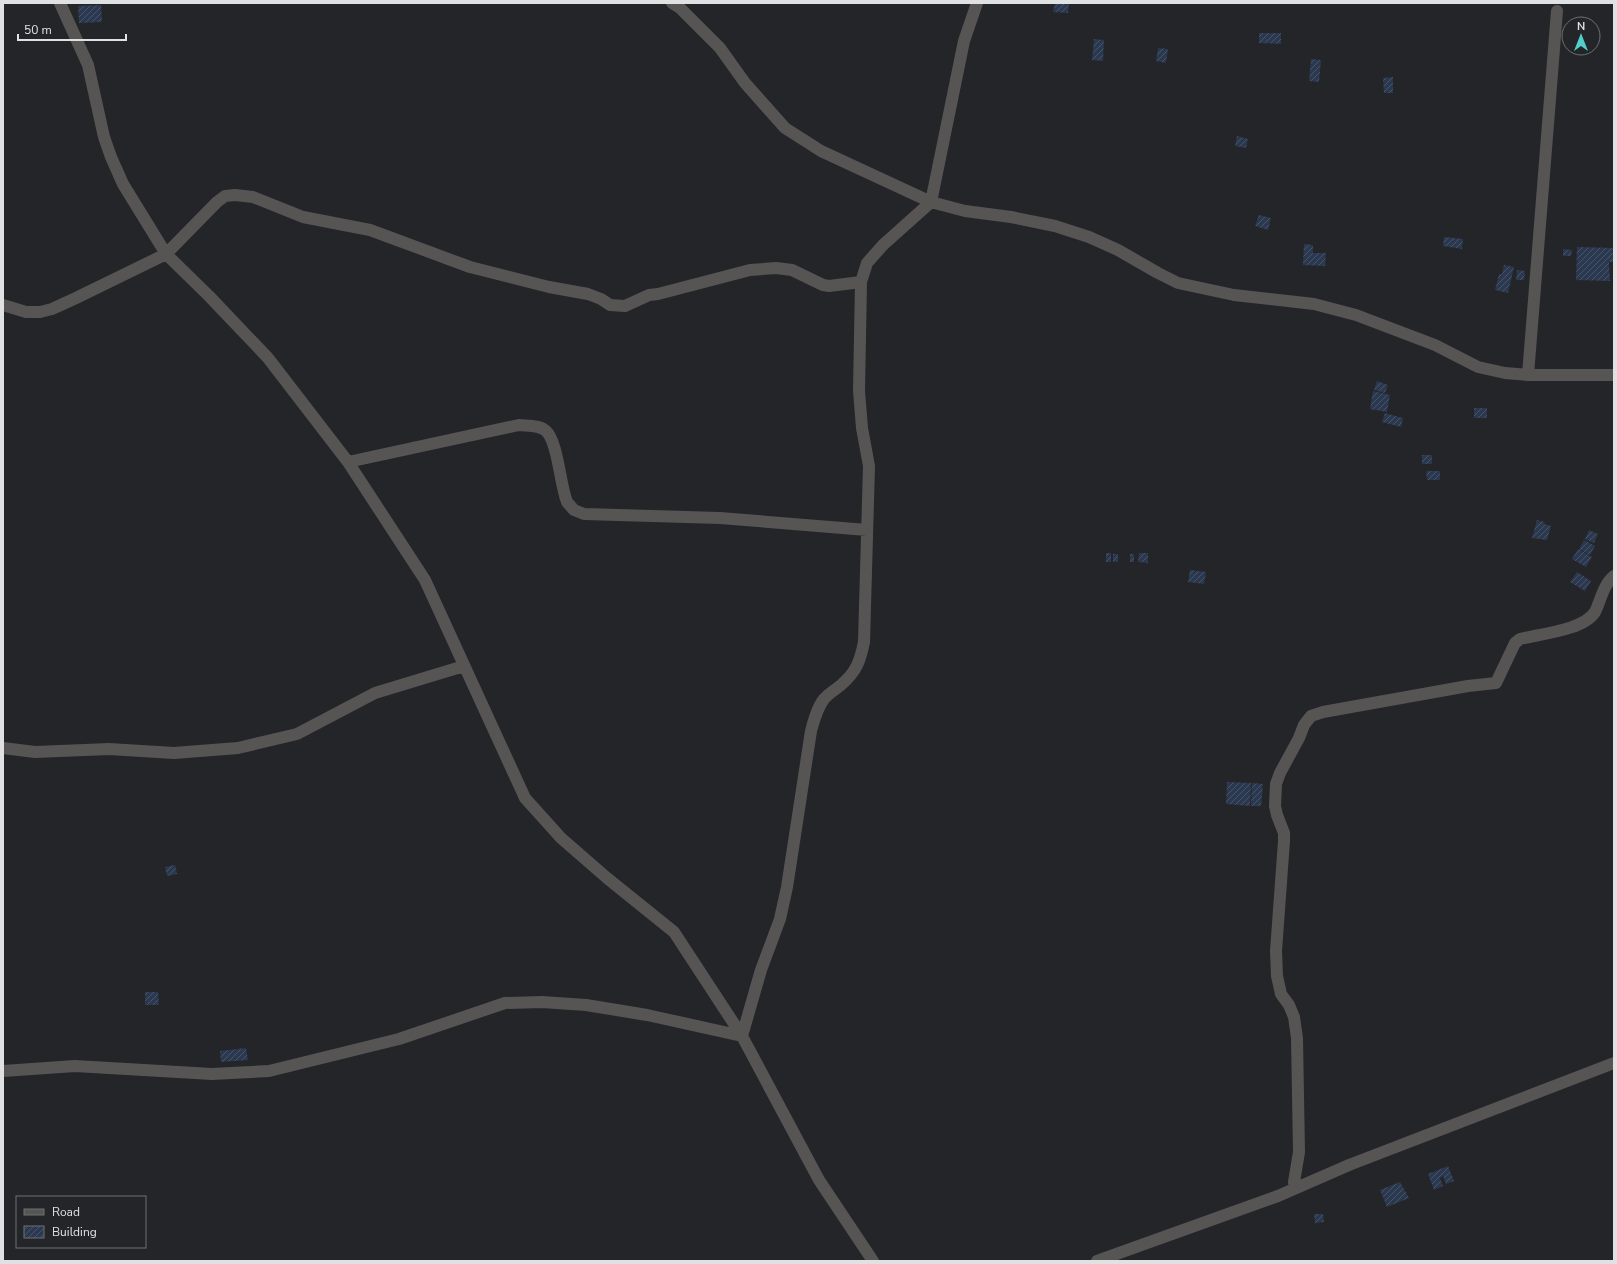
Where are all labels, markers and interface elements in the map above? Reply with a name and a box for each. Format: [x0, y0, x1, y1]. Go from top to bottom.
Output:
scale bar [18, 16, 126, 42]
north arrow [1561, 16, 1601, 56]
text: N [1577, 19, 1585, 34]
text: 50 m [24, 22, 52, 38]
legend [16, 1196, 146, 1248]
text: Road [52, 1204, 80, 1220]
text: Building [52, 1224, 97, 1240]

